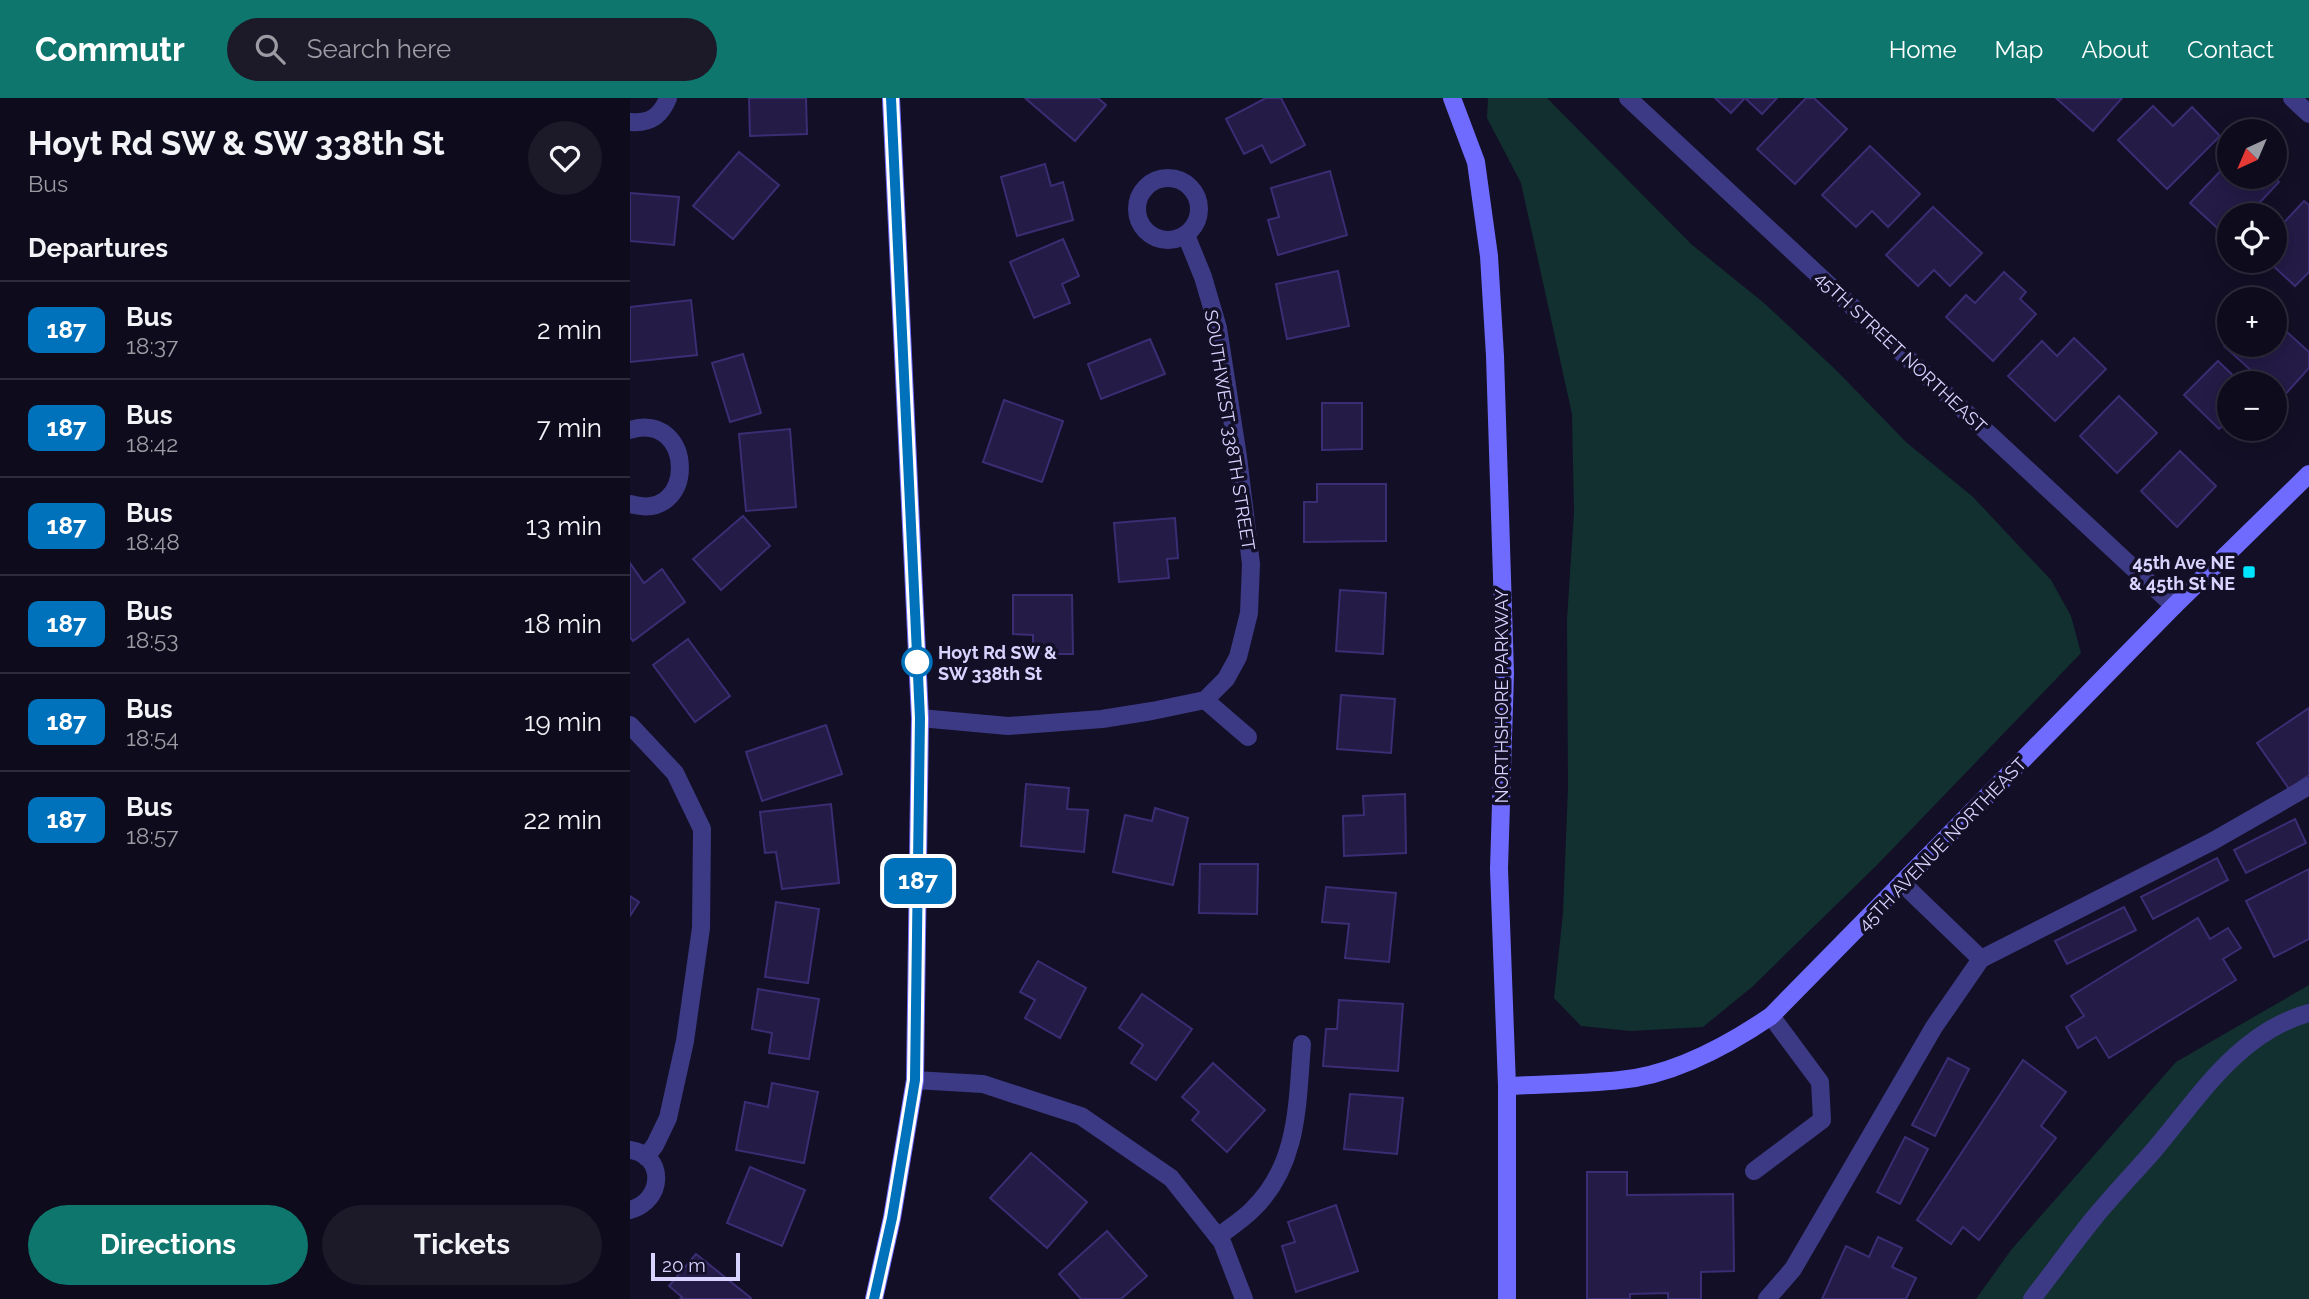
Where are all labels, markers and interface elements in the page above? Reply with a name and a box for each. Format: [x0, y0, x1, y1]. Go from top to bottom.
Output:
search box [227, 18, 717, 81]
text: Commutr [35, 30, 185, 69]
icon: search [251, 30, 289, 68]
text: Search here [307, 34, 451, 64]
text: Home [1889, 35, 1957, 64]
text: Map [1995, 35, 2043, 64]
text: About [2081, 35, 2149, 64]
text: Contact [2187, 35, 2274, 64]
north arrow [2217, 119, 2287, 189]
map controls [2217, 119, 2287, 441]
button: heart [528, 121, 602, 195]
text: Hoyt Rd SW & SW 338th St [28, 124, 445, 163]
text: Bus [28, 170, 68, 197]
button: locate [2217, 203, 2287, 273]
text: Departures [28, 233, 168, 263]
street label: 45TH STREET NORTHEAST [1811, 267, 1991, 437]
button: + [2217, 287, 2287, 357]
text: Bus [126, 302, 173, 332]
street label: SOUTHWEST 338TH STREET [1201, 308, 1259, 552]
text: 187 [47, 315, 86, 344]
text: 2 min [537, 315, 602, 345]
text: 18:37 [126, 332, 178, 359]
button: − [2217, 371, 2287, 441]
text: Bus [126, 400, 173, 430]
text: 187 [47, 413, 86, 442]
text: 7 min [537, 413, 602, 443]
text: 18:42 [126, 430, 178, 457]
text: Bus [126, 498, 173, 528]
text: 187 [47, 511, 86, 540]
text: 13 min [526, 511, 602, 541]
text: 18:48 [126, 528, 180, 555]
place label: 45th Ave NE & 45th St NE [2129, 552, 2235, 594]
marker: 45th Ave NE & 45th St NE [2241, 564, 2257, 580]
street label: NORTHSHORE PARKWAY [1491, 589, 1512, 803]
text: Bus [126, 596, 173, 626]
text: 187 [47, 609, 86, 638]
text: 18 min [524, 609, 602, 639]
text: 18:53 [126, 626, 179, 653]
place label: Hoyt Rd SW & SW 338th St [938, 642, 1057, 684]
marker: Hoyt Rd SW & SW 338th St [902, 647, 932, 677]
text: Bus [126, 694, 173, 724]
text: 187 [47, 707, 86, 736]
text: 19 min [524, 707, 602, 737]
text: 18:54 [126, 724, 179, 751]
street label: 45TH AVENUE NORTHEAST [1854, 753, 2030, 935]
text: Bus [126, 792, 173, 822]
text: 187 [47, 805, 86, 834]
text: 22 min [524, 805, 602, 835]
text: 18:57 [126, 822, 179, 849]
line badge: 187 [878, 858, 958, 904]
text: 187 [898, 866, 938, 895]
button: Directions [28, 1205, 308, 1285]
button: Tickets [322, 1205, 602, 1285]
scale bar [651, 1250, 740, 1282]
text: 20 m [662, 1254, 706, 1276]

